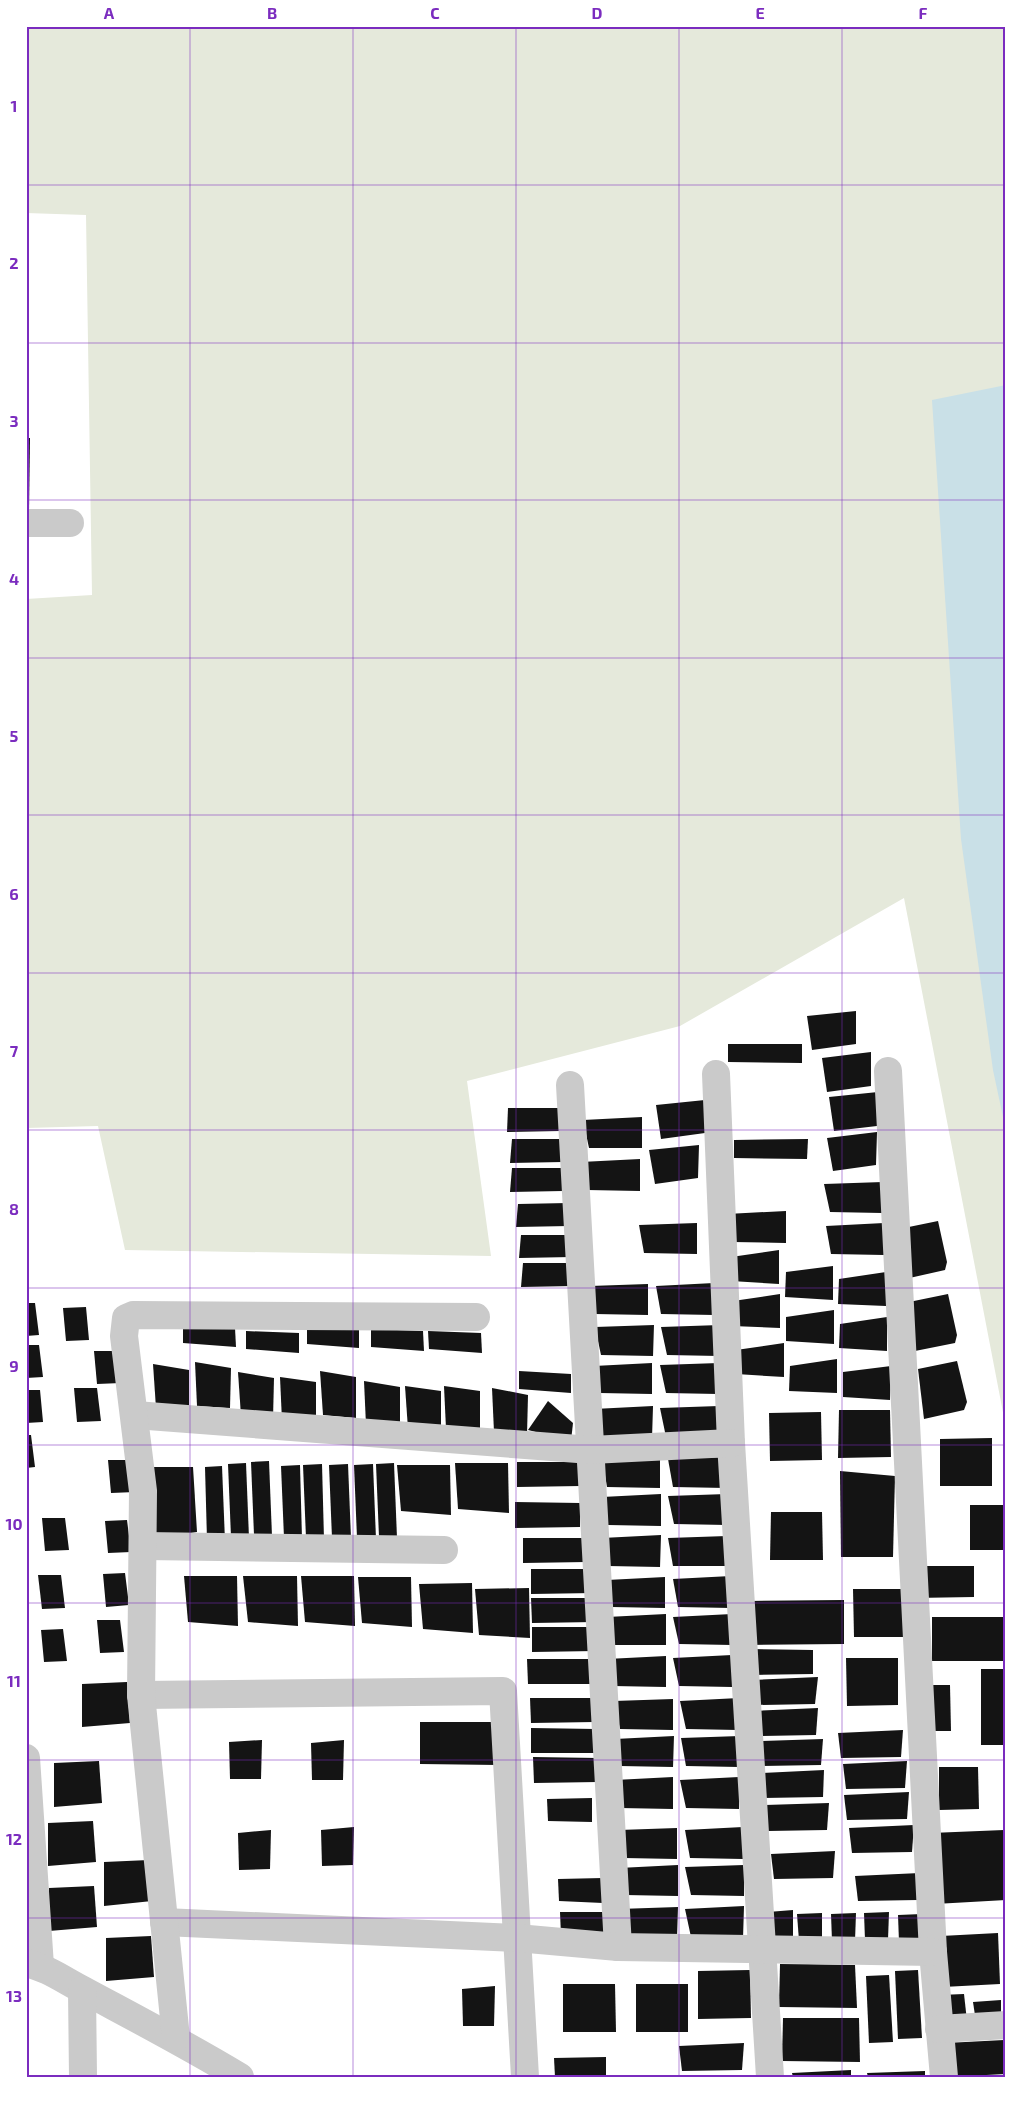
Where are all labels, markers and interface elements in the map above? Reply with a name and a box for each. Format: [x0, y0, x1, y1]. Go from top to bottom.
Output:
text: A [104, 3, 115, 22]
text: B [267, 3, 277, 22]
text: C [430, 3, 440, 22]
text: D [592, 3, 603, 22]
text: E [755, 3, 765, 22]
text: F [919, 3, 928, 22]
text: 1 [11, 96, 17, 115]
text: 2 [9, 253, 19, 272]
text: 3 [9, 411, 19, 430]
text: 4 [9, 569, 19, 588]
text: 5 [10, 726, 19, 745]
text: 6 [9, 884, 19, 903]
text: 7 [10, 1041, 19, 1060]
text: 8 [9, 1199, 19, 1218]
text: 9 [9, 1356, 19, 1375]
text: 10 [5, 1514, 23, 1533]
text: 11 [7, 1671, 21, 1690]
text: 12 [6, 1829, 22, 1848]
text: 13 [6, 1986, 22, 2005]

